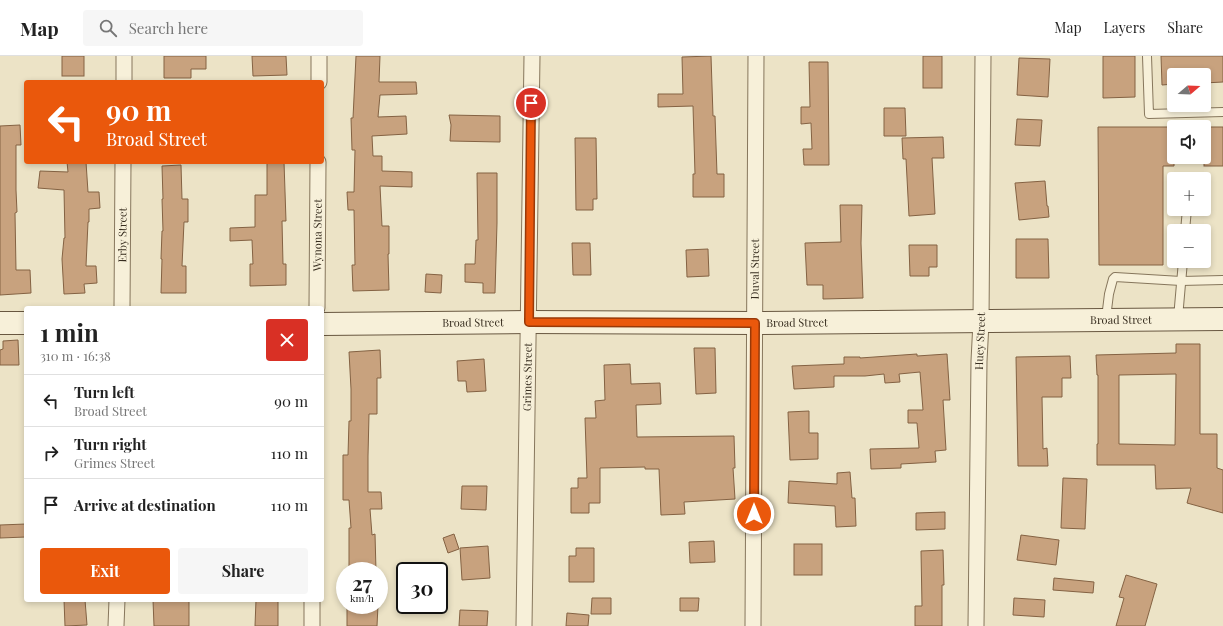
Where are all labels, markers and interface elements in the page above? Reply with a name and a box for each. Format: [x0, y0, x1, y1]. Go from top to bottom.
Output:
search box [83, 10, 363, 46]
text: Map [20, 15, 59, 41]
icon: search [97, 17, 119, 39]
text: Search here [129, 18, 208, 38]
text: Map [1054, 18, 1082, 37]
text: Layers [1104, 18, 1145, 37]
text: Share [1167, 18, 1203, 37]
north arrow [1167, 68, 1211, 112]
map controls [1167, 68, 1211, 268]
pin [514, 86, 548, 120]
text: 90 m [106, 91, 171, 128]
icon: arrive [520, 92, 542, 114]
icon: left [40, 96, 92, 148]
button: sound [1167, 120, 1211, 164]
text: Broad Street [106, 127, 207, 151]
button: + [1167, 172, 1211, 216]
street label: Wynona Street [309, 199, 325, 272]
street label: Erby Street [114, 207, 130, 263]
button: − [1167, 224, 1211, 268]
street label: Duval Street [747, 239, 762, 299]
street label: Huey Street [971, 312, 988, 370]
street label: Broad Street [1090, 312, 1152, 327]
street label: Broad Street [442, 314, 504, 330]
street label: Broad Street [766, 314, 828, 330]
text: 1 min [40, 316, 99, 348]
button: close [266, 319, 308, 361]
street label: Grimes Street [519, 343, 535, 411]
text: 310 m · 16:38 [40, 347, 111, 364]
text: Turn left [74, 382, 135, 402]
icon: left [40, 390, 62, 412]
text: 90 m [274, 391, 308, 411]
text: Broad Street [74, 402, 147, 419]
text: Turn right [74, 434, 147, 454]
icon: right [40, 442, 62, 464]
text: 110 m [271, 443, 308, 463]
text: Grimes Street [74, 454, 155, 471]
position arrow [733, 493, 775, 535]
icon: arrive [40, 494, 62, 516]
text: Arrive at destination [74, 495, 216, 515]
text: 110 m [271, 495, 308, 515]
button: Exit [40, 548, 170, 594]
button: Share [178, 548, 308, 594]
speed limit sign: 30 [396, 562, 448, 614]
text: 27 [352, 569, 372, 596]
text: km/h [350, 591, 374, 605]

